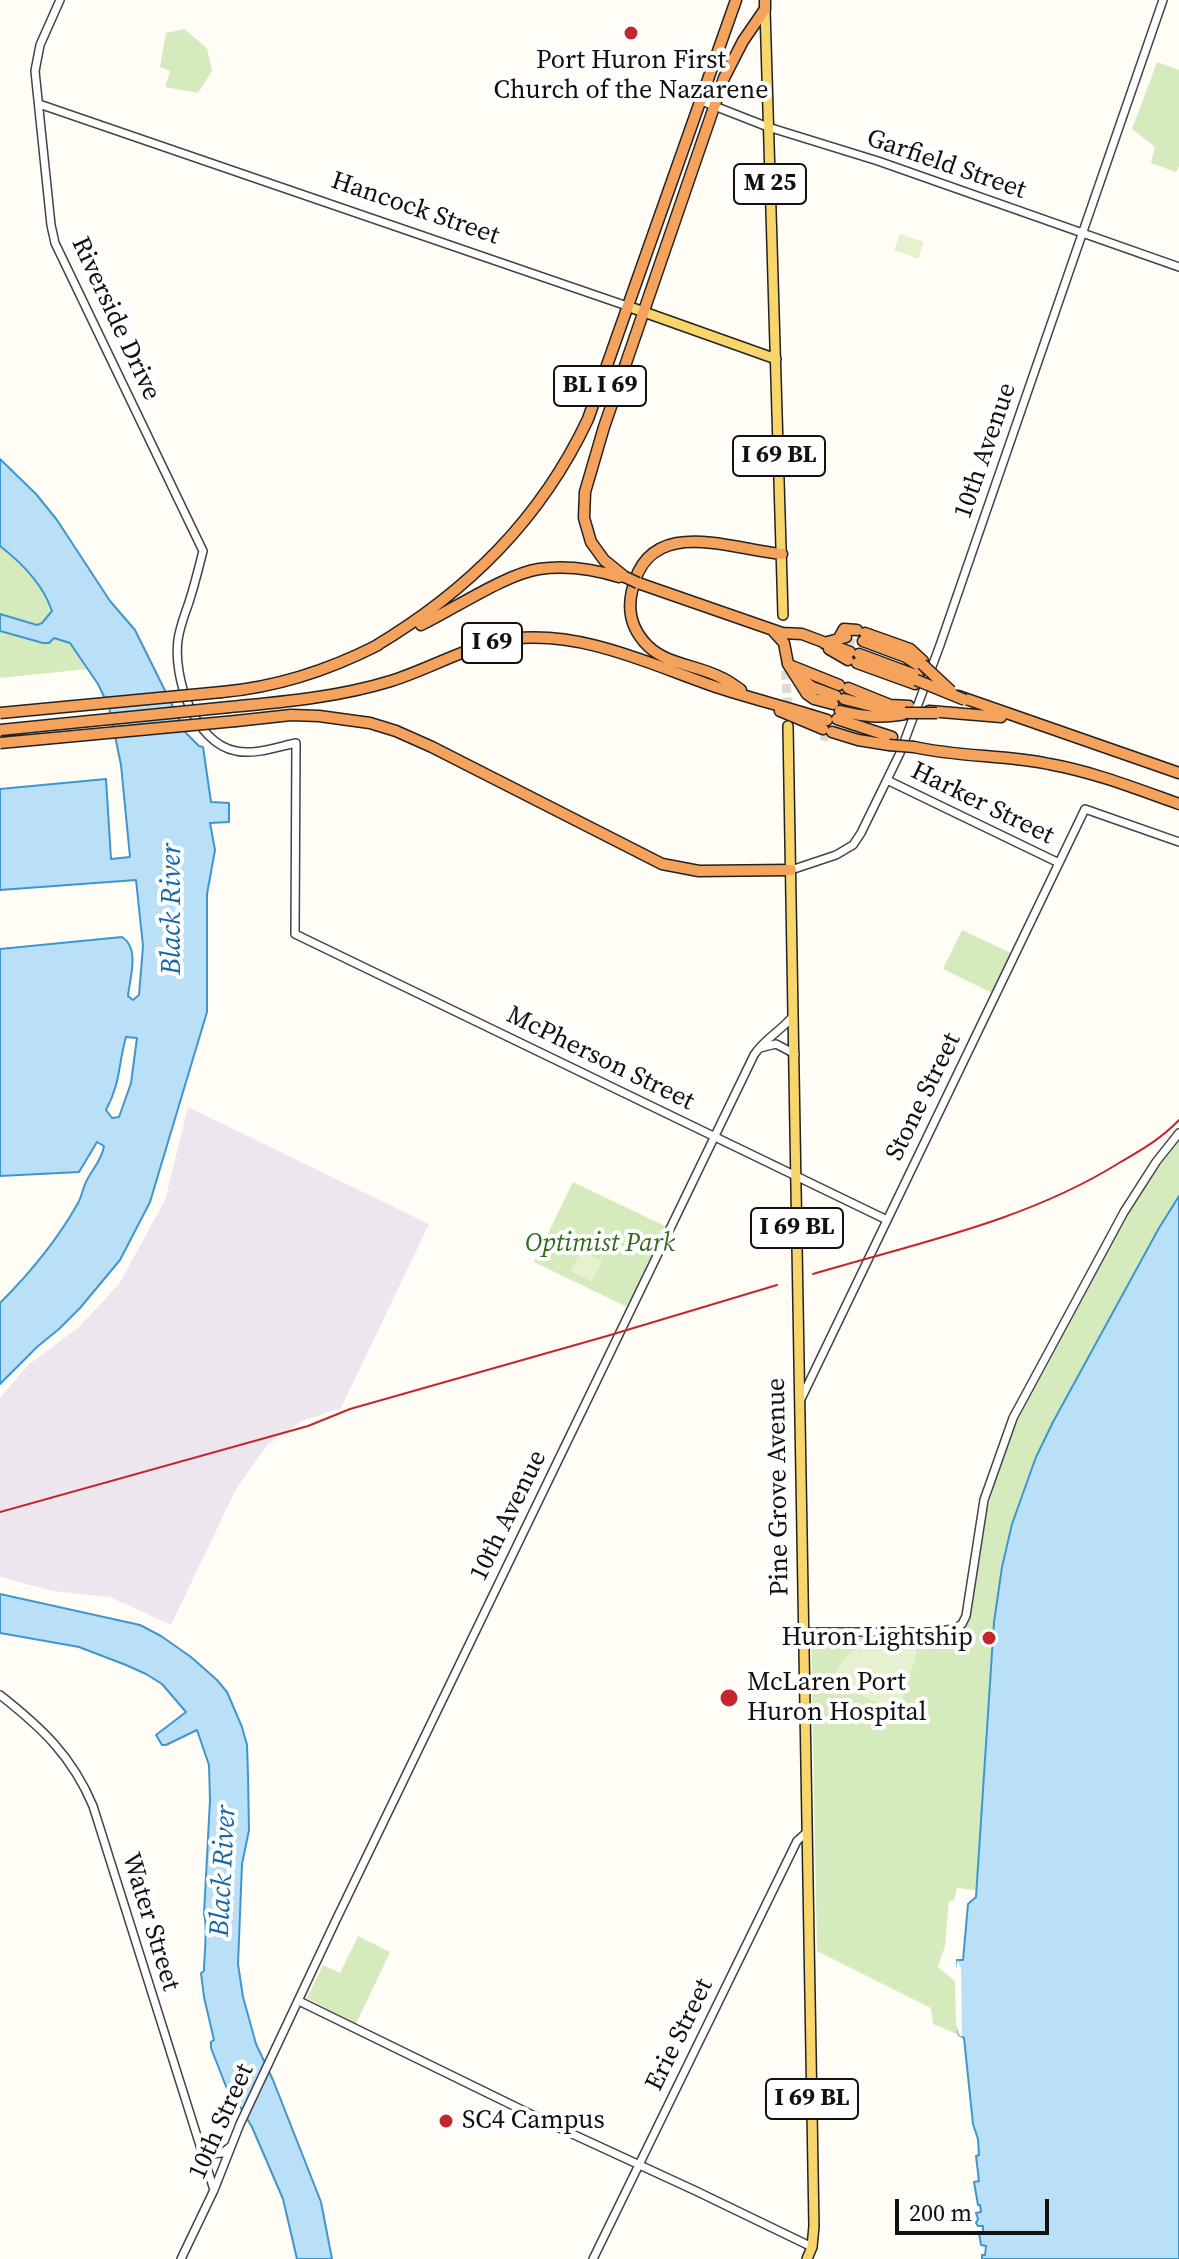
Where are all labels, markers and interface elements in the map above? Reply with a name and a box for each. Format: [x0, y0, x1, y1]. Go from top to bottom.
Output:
marker: Port Huron First Church of the Nazarene [622, 24, 640, 42]
place label: Port Huron First Church of the Nazarene [494, 45, 768, 106]
street label: Garfield Street [862, 123, 1030, 207]
road number: M 25 [734, 164, 806, 204]
street label: Hancock Street [327, 166, 503, 252]
street label: Riverside Drive [64, 232, 166, 406]
road number: BL I 69 [554, 366, 646, 406]
street label: 10th Avenue [948, 379, 1024, 523]
road number: I 69 BL [733, 436, 825, 476]
road number: I 69 [462, 623, 522, 663]
street label: Harker Street [905, 756, 1059, 852]
water label: Black River [156, 843, 190, 975]
street label: McPherson Street [501, 1000, 699, 1118]
street label: Stone Street [880, 1028, 968, 1166]
road number: I 69 BL [751, 1208, 843, 1248]
park label: Optimist Park [525, 1228, 675, 1260]
street label: Pine Grove Avenue [761, 1378, 797, 1596]
street label: 10th Avenue [464, 1446, 554, 1586]
place label: Huron Lightship [781, 1622, 973, 1654]
marker: Huron Lightship [980, 1629, 998, 1647]
place label: McLaren Port Huron Hospital [747, 1667, 927, 1728]
marker: McLaren Port Huron Hospital [718, 1687, 740, 1709]
water label: Black River [204, 1804, 244, 1938]
street label: Water Street [114, 1849, 186, 1995]
street label: Erie Street [639, 1974, 721, 2096]
street label: 10th Street [183, 2059, 261, 2185]
road number: I 69 BL [766, 2079, 858, 2119]
place label: SC4 Campus [462, 2105, 605, 2137]
marker: SC4 Campus [437, 2112, 455, 2130]
scale bar [899, 2183, 1053, 2233]
text: 200 m [909, 2196, 972, 2229]

